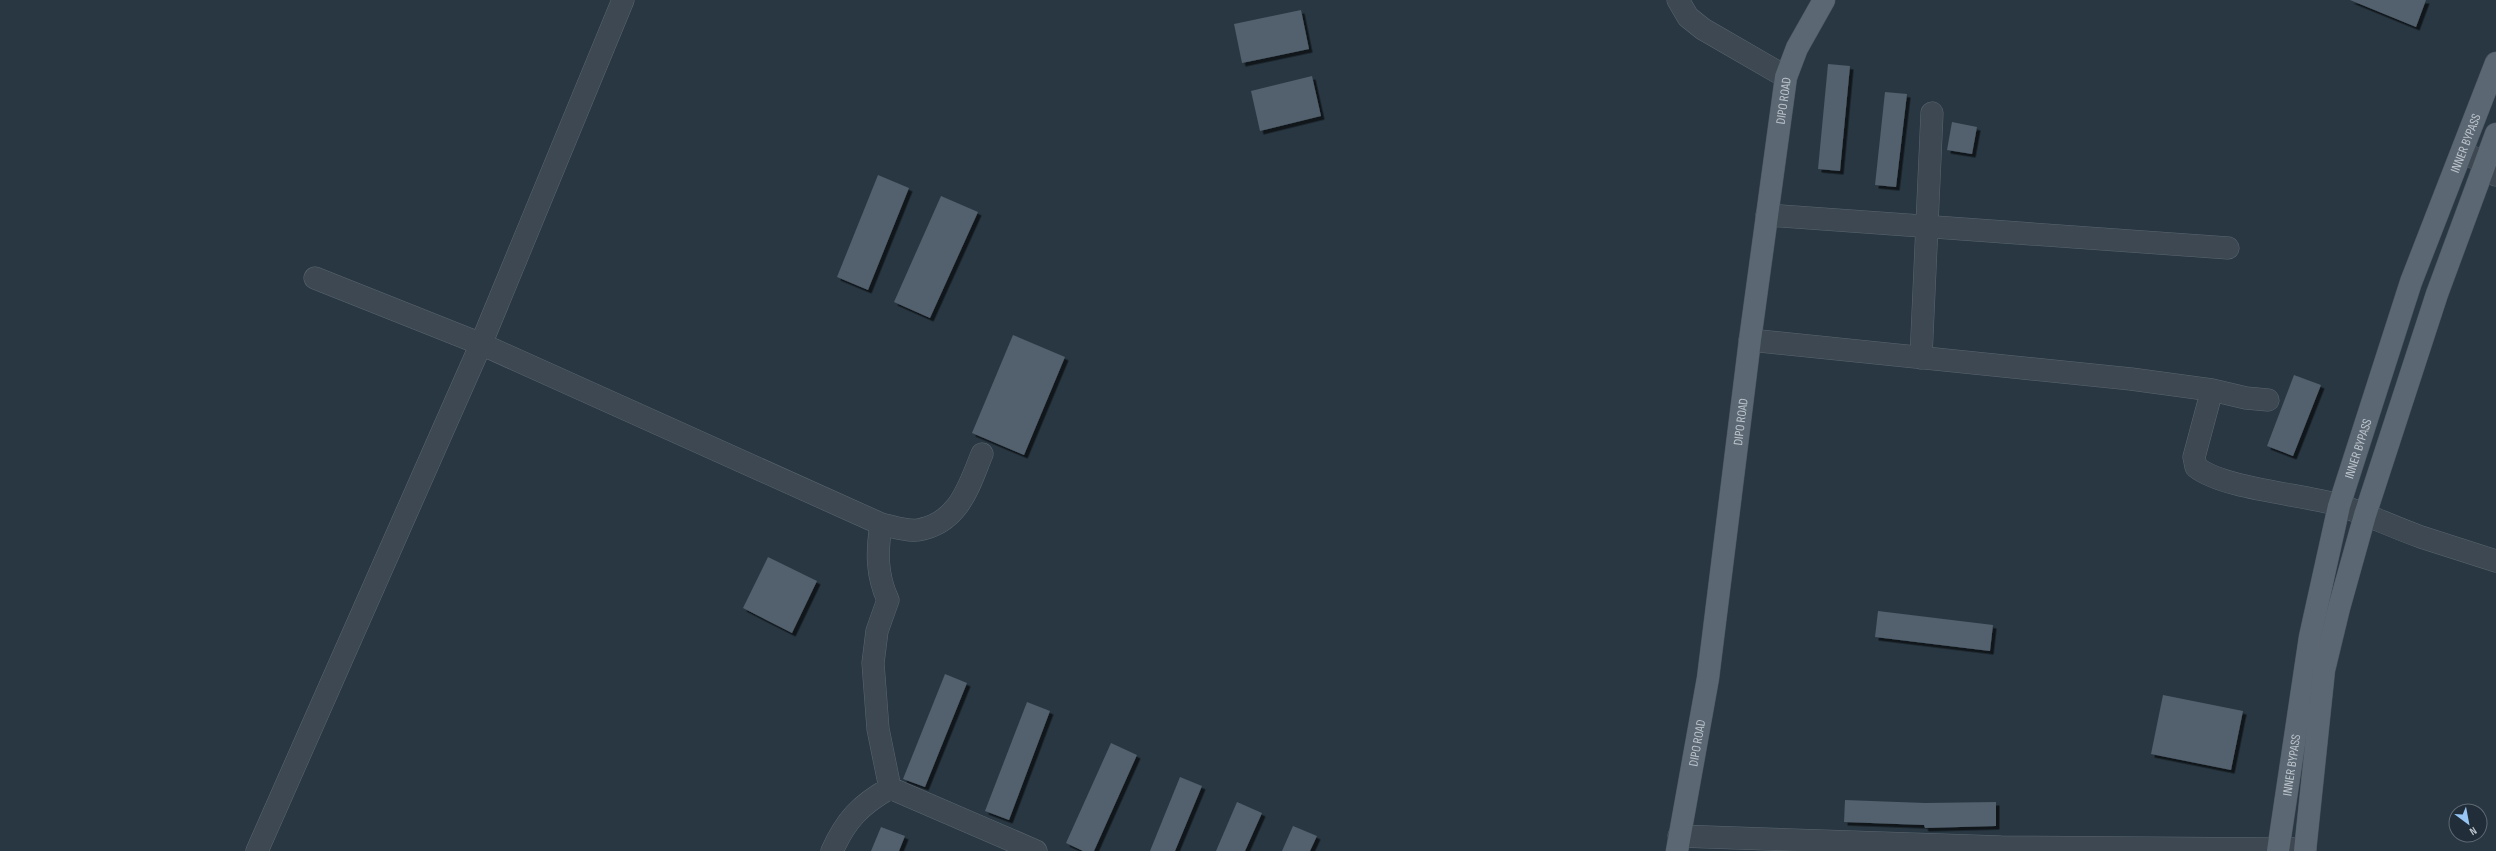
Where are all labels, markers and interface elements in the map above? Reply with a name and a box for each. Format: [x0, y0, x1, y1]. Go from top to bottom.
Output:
street label: DIPO ROAD [1773, 76, 1795, 125]
street label: INNER BYPASS [2447, 111, 2485, 175]
street label: DIPO ROAD [1730, 397, 1752, 446]
street label: INNER BYPASS [2341, 416, 2376, 481]
street label: DIPO ROAD [1685, 718, 1709, 768]
street label: INNER BYPASS [2279, 733, 2304, 797]
north arrow [2448, 803, 2488, 843]
text: N [2467, 824, 2479, 838]

